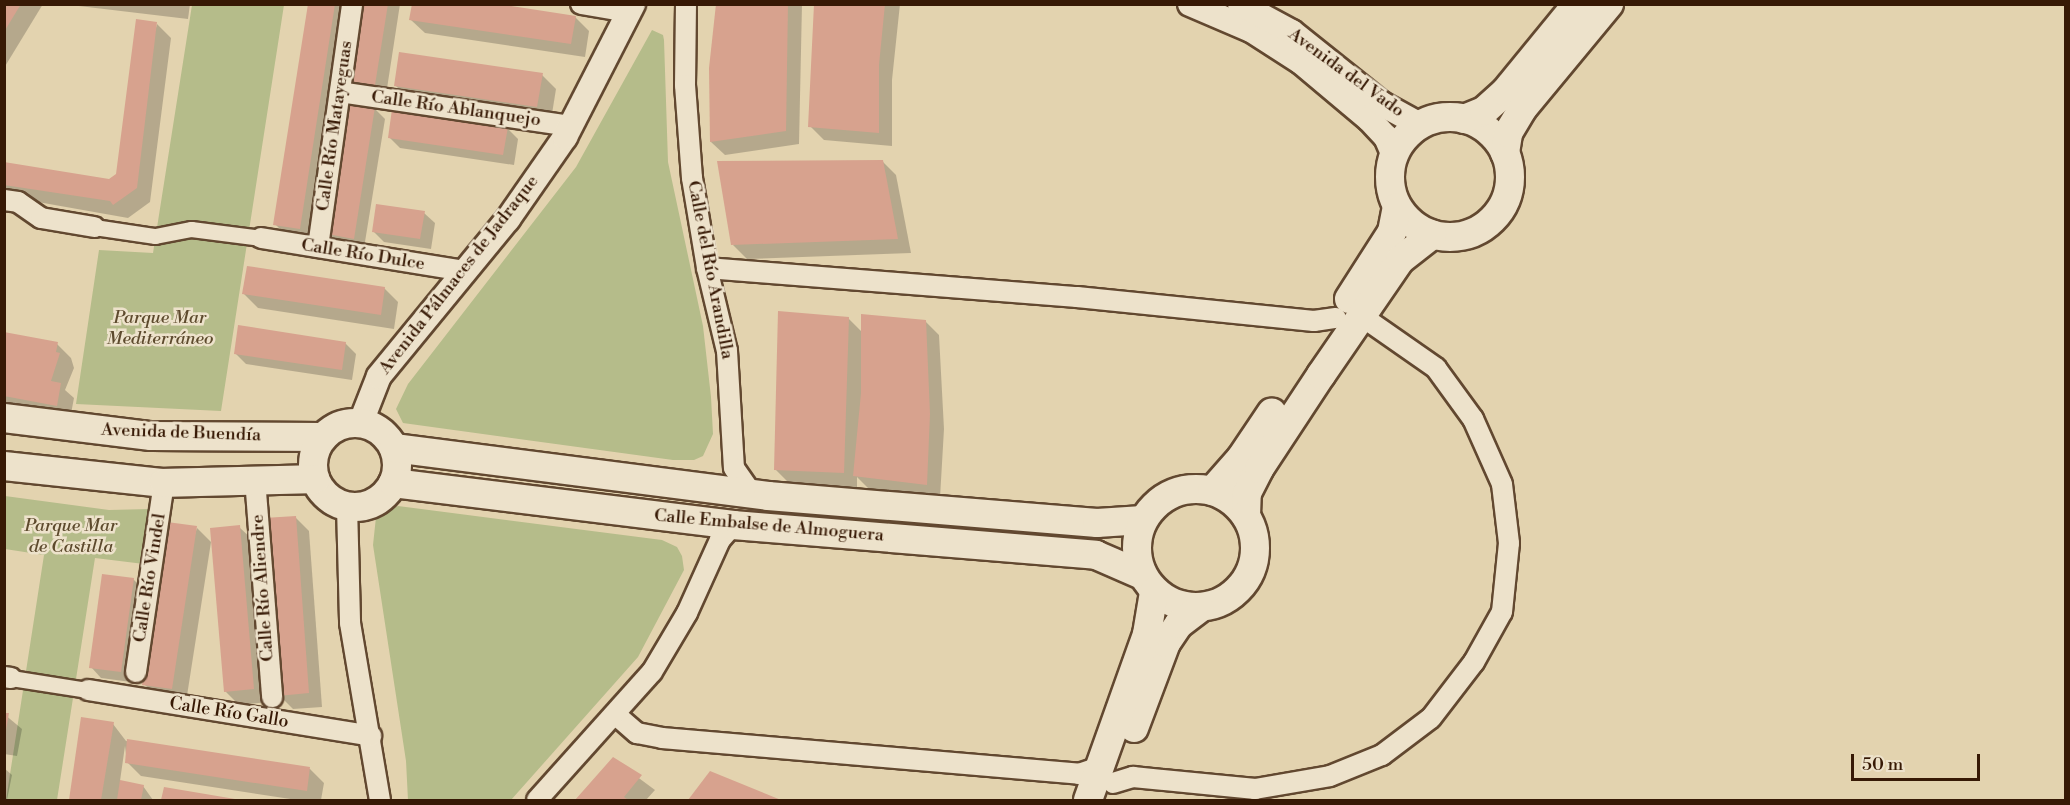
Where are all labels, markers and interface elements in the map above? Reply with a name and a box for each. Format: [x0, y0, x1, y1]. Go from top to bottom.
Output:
street label: Avenida del Vado [1284, 24, 1408, 122]
street label: Calle Río Matayeguas [312, 39, 358, 213]
street label: Calle Río Ablanquejo [370, 86, 542, 132]
street label: Avenida Pálmaces de Jadraque [375, 171, 543, 379]
street label: Calle del Río Arandilla [682, 179, 738, 361]
street label: Calle Río Dulce [300, 235, 426, 275]
park label: Parque Mar Mediterráneo [107, 308, 213, 350]
street label: Avenida de Buendía [101, 419, 261, 447]
street label: Calle Embalse de Almoguera [653, 505, 885, 547]
street label: Calle Río Vindel [129, 512, 171, 644]
street label: Calle Río Aliendre [247, 514, 279, 662]
park label: Parque Mar de Castilla [25, 516, 117, 558]
street label: Calle Río Gallo [168, 693, 290, 733]
scale bar [1854, 742, 1983, 780]
text: 50 m [1862, 753, 1903, 776]

